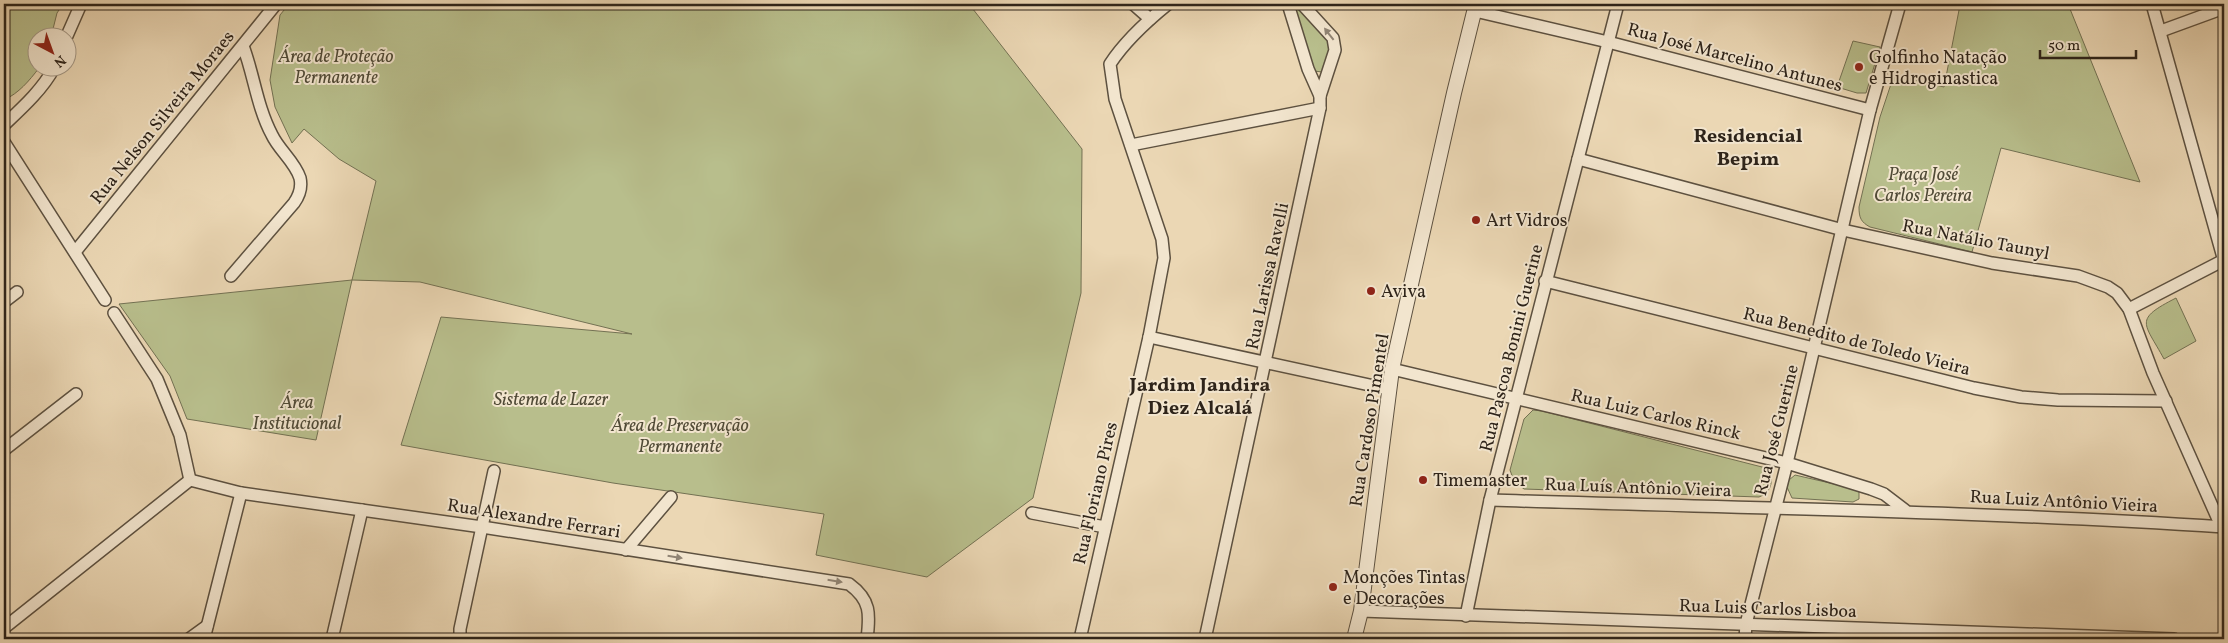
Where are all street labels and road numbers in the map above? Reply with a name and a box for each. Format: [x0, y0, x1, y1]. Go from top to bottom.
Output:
street label: Rua José Marcelino Antunes [1624, 18, 1845, 99]
street label: Rua Nelson Silveira Moraes [85, 26, 241, 210]
street label: Rua Larissa Ravelli [1241, 200, 1296, 352]
street label: Rua Natálio Taunyl [1900, 214, 2051, 267]
street label: Rua Pascoa Bonini Guerine [1475, 242, 1550, 455]
street label: Rua Benedito de Toledo Vieira [1740, 302, 1973, 383]
street label: Rua Cardoso Pimentel [1344, 332, 1397, 509]
street label: Rua José Guerine [1749, 362, 1806, 499]
street label: Rua Luiz Carlos Rinck [1568, 384, 1743, 447]
street label: Rua Floriano Pires [1068, 420, 1125, 567]
street label: Rua Luís Antônio Vieira [1544, 473, 1732, 504]
street label: Rua Luiz Antônio Vieira [1969, 485, 2159, 520]
street label: Rua Alexandre Ferrari [445, 493, 622, 546]
street label: Rua Luis Carlos Lisboa [1679, 594, 1857, 625]

